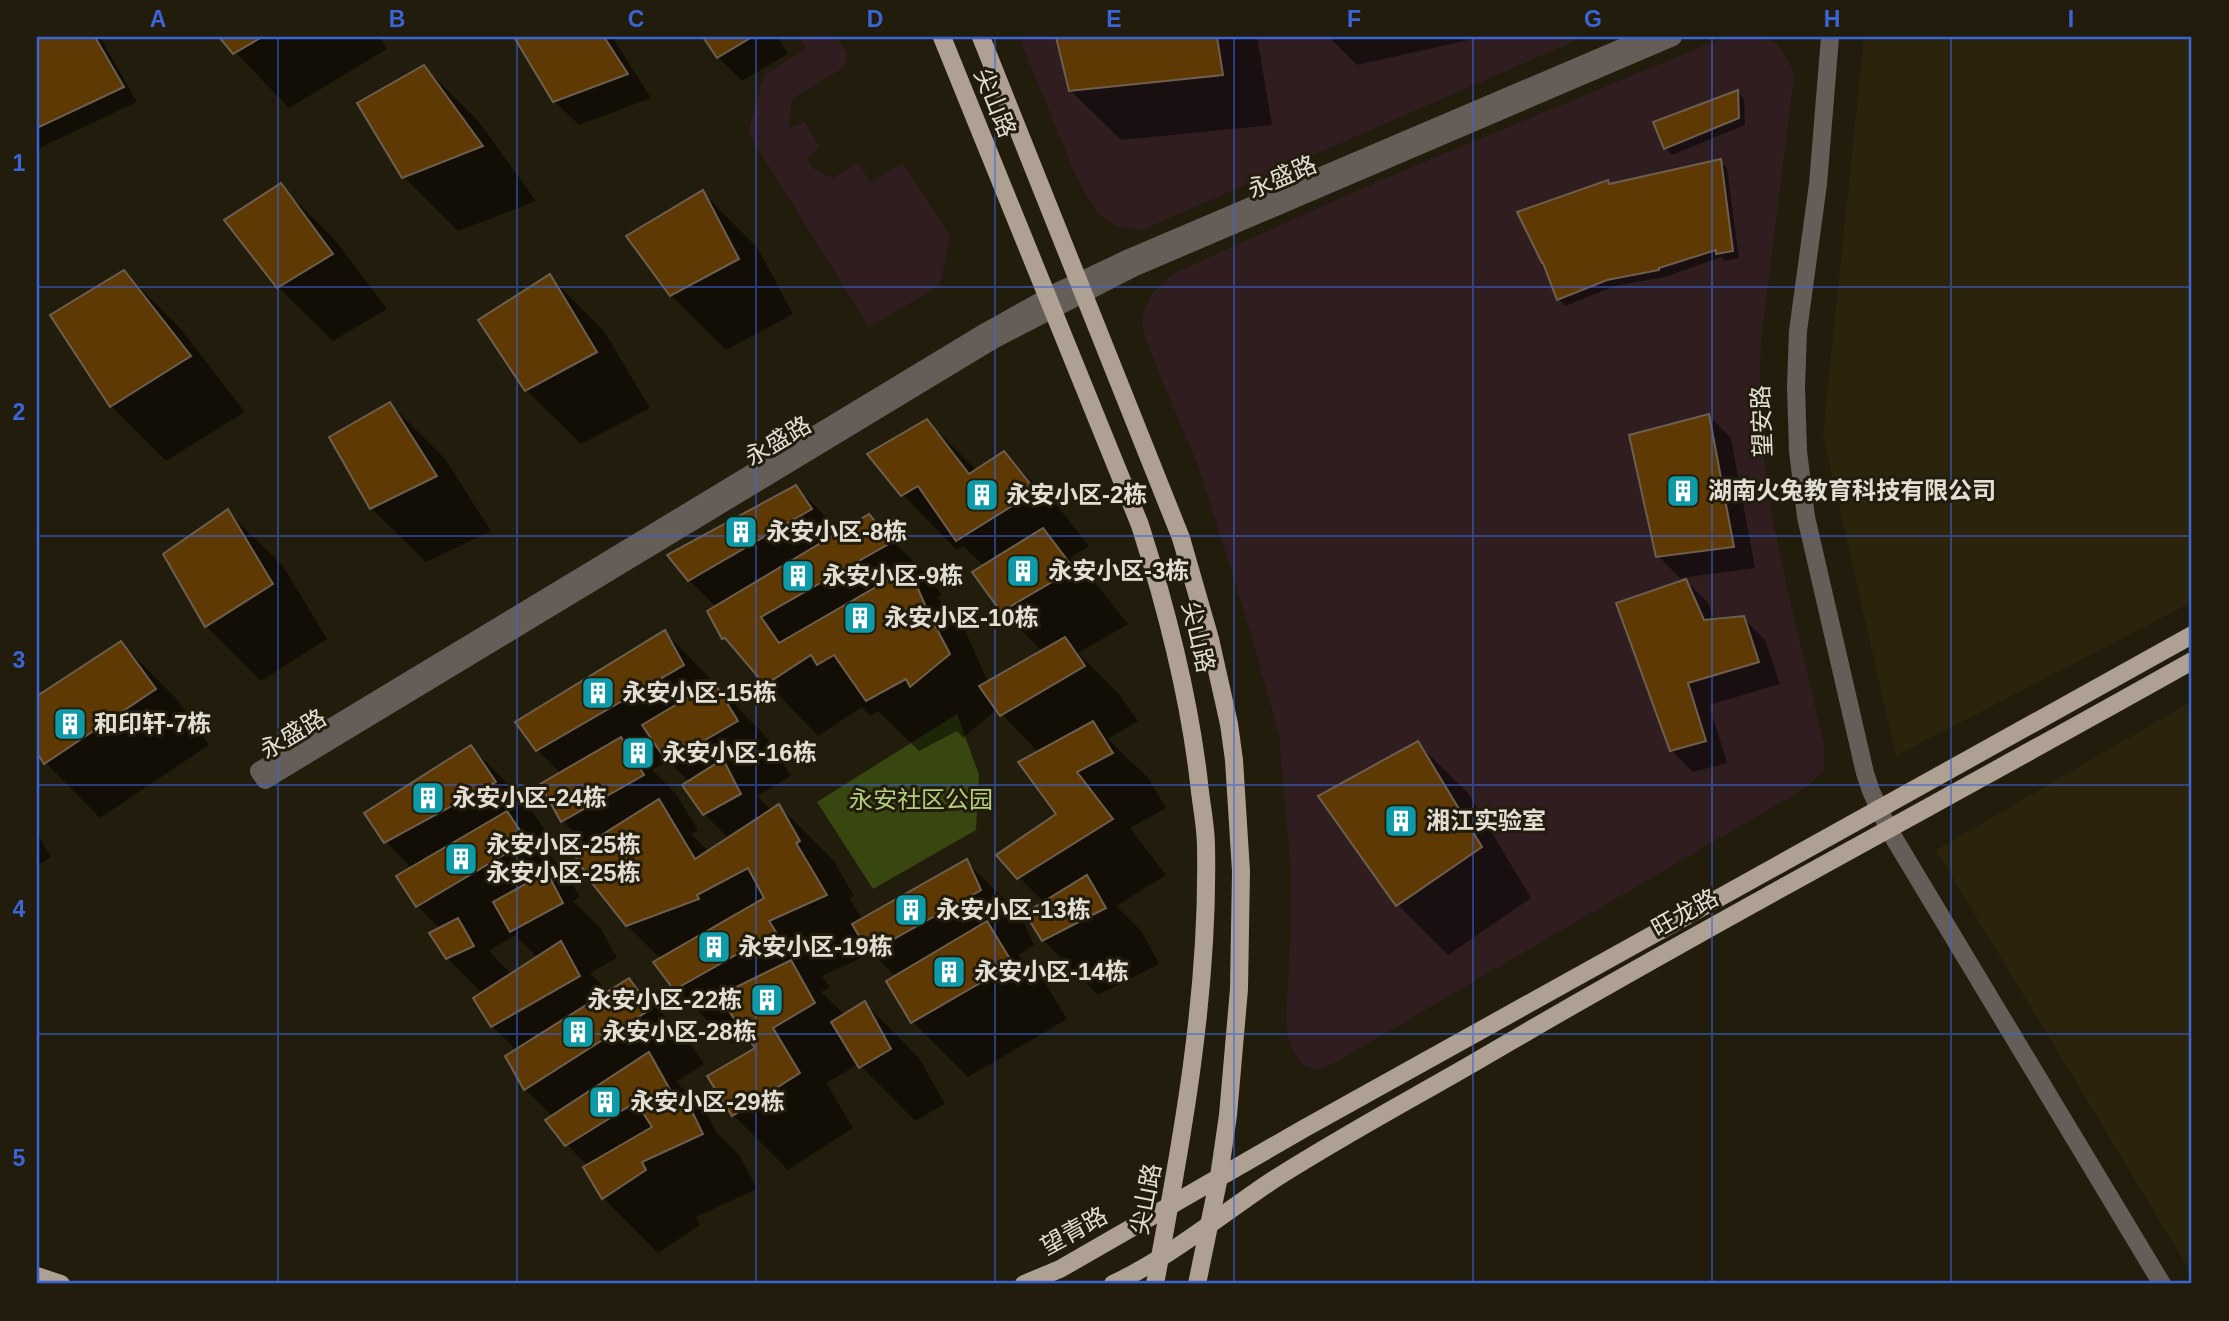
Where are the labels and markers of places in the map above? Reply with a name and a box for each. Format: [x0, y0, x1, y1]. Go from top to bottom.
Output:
building icon: 湖南火兔教育科技有限公司 [1664, 472, 1702, 510]
building icon: 永安小区-2栋 [963, 476, 1001, 514]
place label: 湖南火兔教育科技有限公司 [1708, 477, 1996, 504]
place label: 永安小区-2栋 [1006, 481, 1147, 508]
building icon: 永安小区-8栋 [722, 513, 760, 551]
place label: 永安小区-8栋 [766, 518, 907, 545]
building icon: 永安小区-3栋 [1004, 552, 1042, 590]
building icon: 永安小区-9栋 [779, 557, 817, 595]
place label: 永安小区-3栋 [1048, 557, 1189, 584]
place label: 永安小区-9栋 [822, 562, 963, 589]
building icon: 永安小区-10栋 [841, 599, 879, 637]
place label: 永安小区-10栋 [884, 604, 1039, 631]
building icon: 永安小区-15栋 [579, 674, 617, 712]
place label: 永安小区-15栋 [622, 679, 777, 706]
building icon: 和印轩-7栋 [51, 705, 89, 743]
place label: 和印轩-7栋 [94, 710, 211, 737]
building icon: 永安小区-16栋 [619, 734, 657, 772]
place label: 永安小区-16栋 [662, 739, 817, 766]
building icon: 永安小区-24栋 [409, 779, 447, 817]
place label: 永安小区-24栋 [452, 784, 607, 811]
building icon: 湘江实验室 [1382, 802, 1420, 840]
place label: 湘江实验室 [1426, 807, 1546, 834]
place label: 永安小区-25栋 永安小区-25栋 [486, 831, 641, 886]
building icon: 永安小区-25栋 永安小区-25栋 [442, 840, 480, 878]
building icon: 永安小区-13栋 [892, 891, 930, 929]
place label: 永安小区-13栋 [936, 896, 1091, 923]
building icon: 永安小区-19栋 [695, 928, 733, 966]
place label: 永安小区-19栋 [738, 933, 893, 960]
building icon: 永安小区-14栋 [930, 953, 968, 991]
place label: 永安小区-14栋 [974, 958, 1129, 985]
building icon: 永安小区-22栋 [748, 981, 786, 1019]
place label: 永安小区-22栋 [587, 986, 742, 1013]
building icon: 永安小区-28栋 [559, 1013, 597, 1051]
place label: 永安小区-28栋 [602, 1018, 757, 1045]
building icon: 永安小区-29栋 [586, 1083, 624, 1121]
place label: 永安小区-29栋 [630, 1088, 785, 1115]

